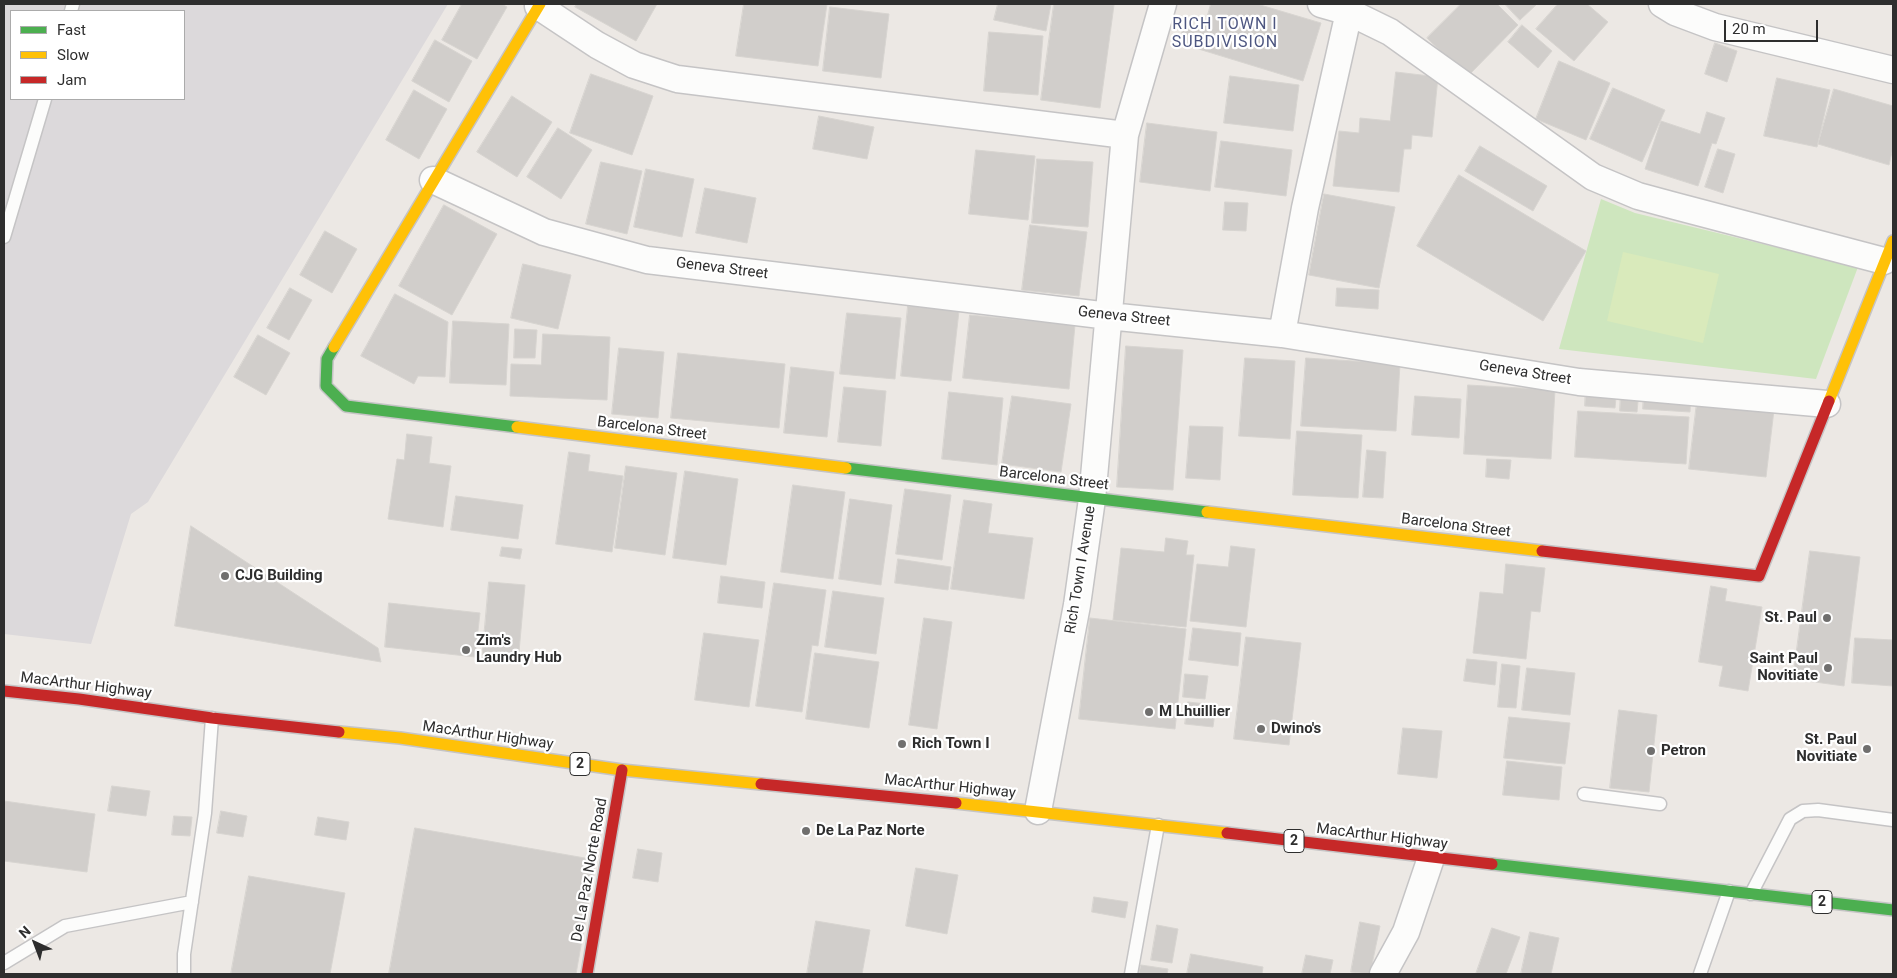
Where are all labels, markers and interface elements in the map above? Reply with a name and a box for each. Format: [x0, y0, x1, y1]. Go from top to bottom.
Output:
legend [10, 10, 185, 100]
scale bar [1727, 10, 1821, 42]
district label: RICH TOWN I SUBDIVISION [1170, 15, 1280, 53]
text: 20 m [1732, 20, 1766, 38]
text: Fast [57, 21, 86, 39]
text: Slow [57, 46, 89, 64]
text: Jam [57, 71, 87, 89]
street label: Geneva Street [675, 254, 769, 284]
street label: Geneva Street [1077, 303, 1171, 331]
street label: Geneva Street [1478, 357, 1572, 389]
street label: Barcelona Street [596, 413, 708, 445]
street label: Barcelona Street [998, 463, 1110, 495]
street label: Rich Town I Avenue [1062, 505, 1100, 635]
street label: Barcelona Street [1400, 510, 1512, 542]
place label: CJG Building [235, 567, 322, 585]
marker: CJG Building [219, 570, 231, 582]
place label: St. Paul [1765, 609, 1817, 627]
marker: St. Paul [1821, 612, 1833, 624]
place label: Zim's Laundry Hub [476, 632, 562, 667]
marker: Zim's Laundry Hub [460, 644, 472, 656]
place label: Saint Paul Novitiate [1750, 650, 1818, 685]
marker: Saint Paul Novitiate [1822, 662, 1834, 674]
street label: MacArthur Highway [19, 669, 153, 703]
place label: M Lhuillier [1159, 703, 1230, 721]
marker: M Lhuillier [1143, 706, 1155, 718]
street label: MacArthur Highway [421, 718, 555, 754]
place label: Dwino's [1271, 720, 1321, 738]
marker: Dwino's [1255, 723, 1267, 735]
place label: St. Paul Novitiate [1796, 731, 1857, 766]
place label: Rich Town I [912, 735, 990, 753]
marker: Rich Town I [896, 738, 908, 750]
place label: Petron [1661, 742, 1706, 760]
marker: St. Paul Novitiate [1861, 743, 1873, 755]
marker: Petron [1645, 745, 1657, 757]
road number: 2 [570, 752, 590, 776]
street label: MacArthur Highway [883, 771, 1017, 803]
street label: De La Paz Norte Road [568, 797, 612, 943]
street label: MacArthur Highway [1315, 820, 1449, 854]
place label: De La Paz Norte [816, 822, 925, 840]
marker: De La Paz Norte [800, 825, 812, 837]
road number: 2 [1284, 829, 1304, 852]
road number: 2 [1812, 890, 1832, 914]
north arrow [10, 918, 60, 968]
text: N [16, 923, 34, 941]

